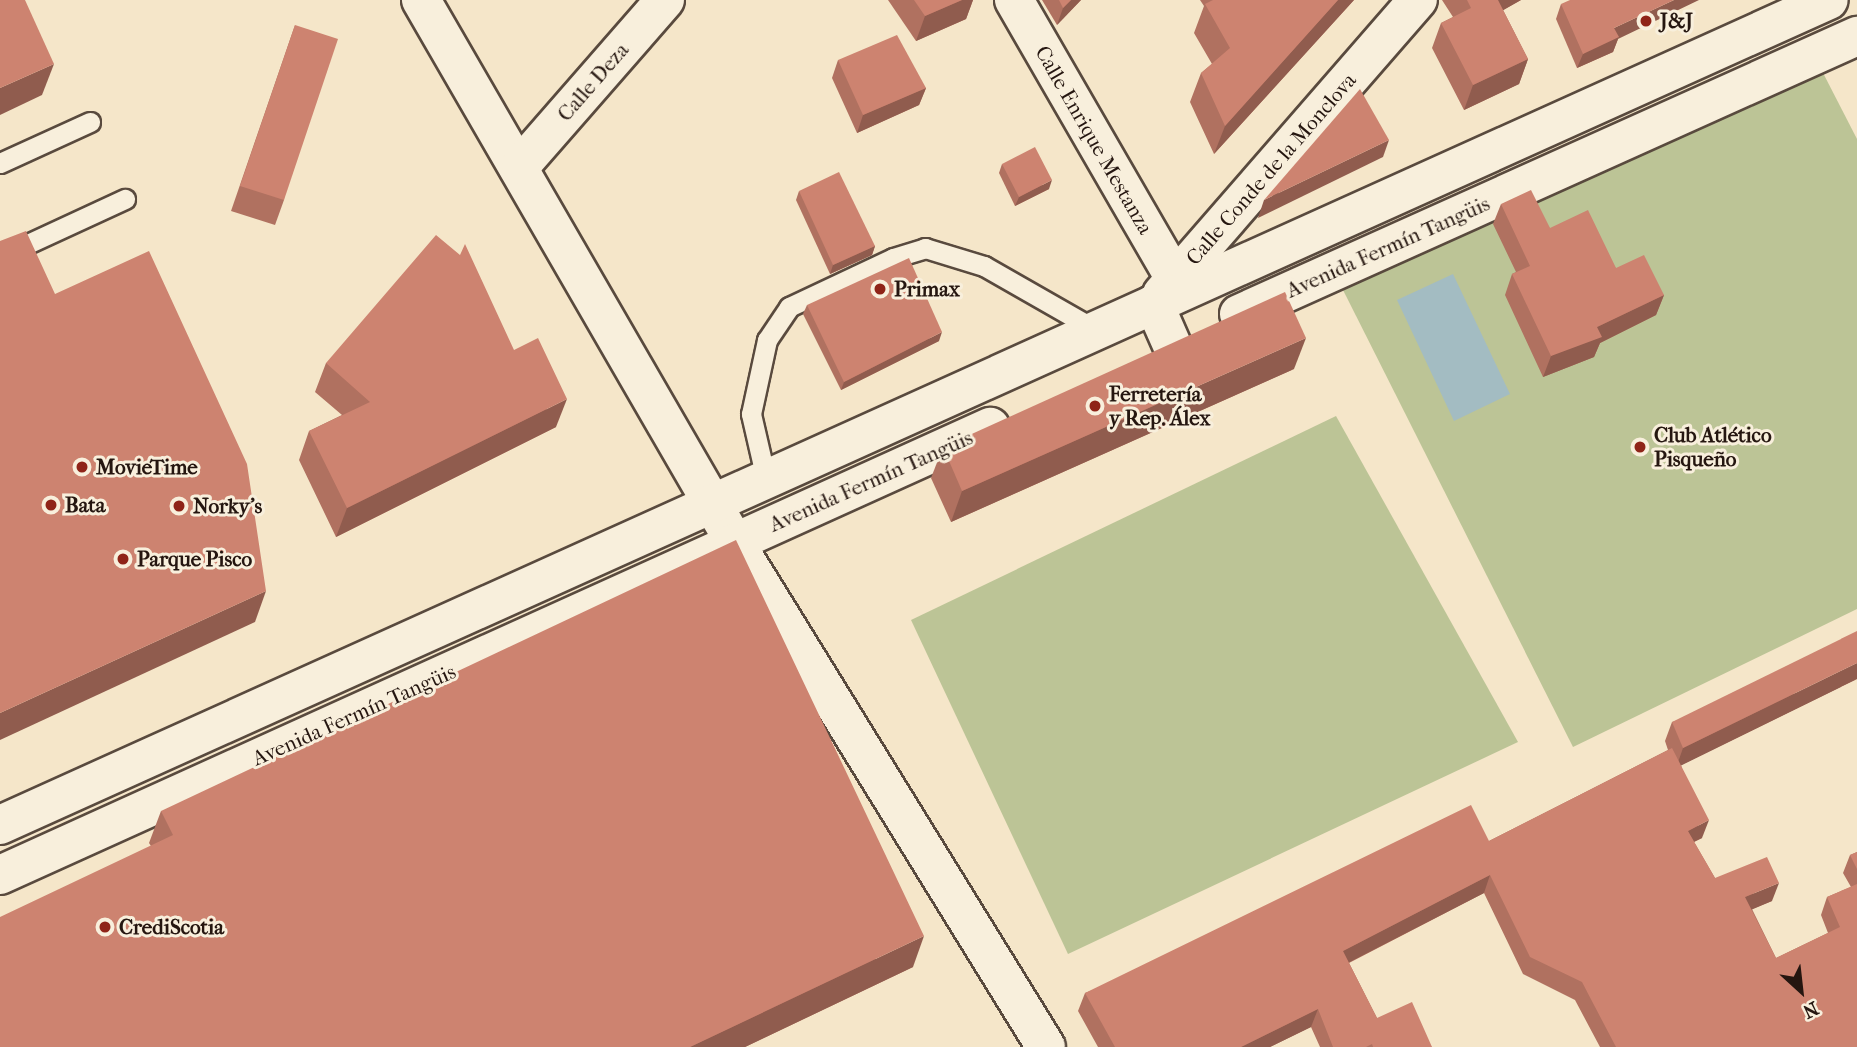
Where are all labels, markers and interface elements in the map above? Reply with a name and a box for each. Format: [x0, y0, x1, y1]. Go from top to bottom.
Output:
place label: J&J [1660, 8, 1693, 34]
marker: J&J [1638, 13, 1654, 29]
street label: Calle Deza [552, 38, 634, 126]
street label: Calle Enrique Mestanza [1030, 41, 1158, 239]
street label: Calle Conde de la Monclova [1181, 68, 1361, 270]
street label: Avenida Fermín Tangüis [1282, 191, 1494, 303]
place label: Primax [894, 276, 960, 302]
marker: Primax [872, 281, 888, 297]
place label: Ferretería y Rep. Álex [1109, 381, 1210, 431]
marker: Ferretería y Rep. Álex [1087, 398, 1103, 414]
place label: Club Atlético Pisqueño [1654, 422, 1772, 472]
street label: Avenida Fermín Tangüis [765, 425, 977, 537]
marker: Club Atlético Pisqueño [1632, 439, 1648, 455]
place label: MovieTime [96, 454, 198, 480]
marker: MovieTime [74, 459, 90, 475]
place label: Bata [65, 492, 106, 518]
place label: Norky's [193, 493, 262, 519]
marker: Bata [43, 497, 59, 513]
marker: Norky's [171, 498, 187, 514]
place label: Parque Pisco [137, 546, 252, 572]
marker: Parque Pisco [115, 551, 131, 567]
street label: Avenida Fermín Tangüis [248, 659, 460, 771]
place label: CrediScotia [119, 914, 224, 940]
marker: CrediScotia [97, 919, 113, 935]
north arrow [1766, 956, 1836, 1026]
text: N [1799, 997, 1822, 1023]

